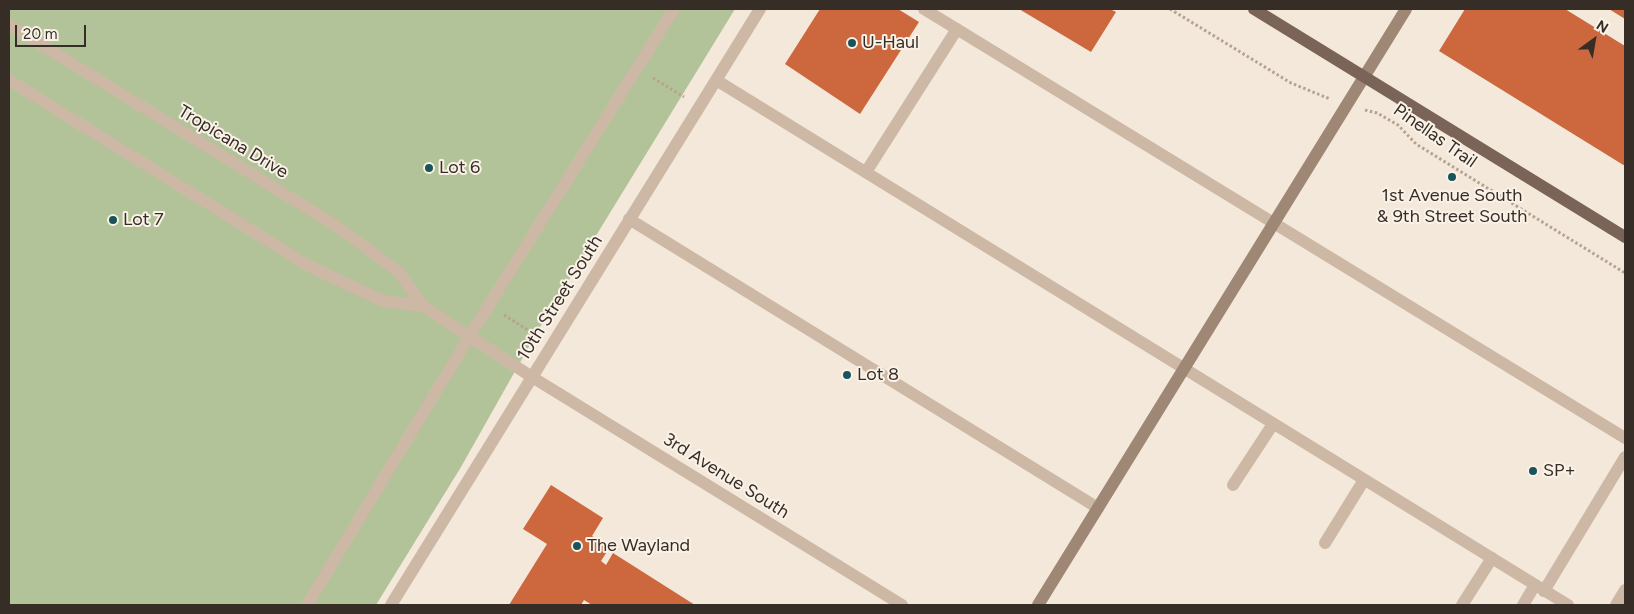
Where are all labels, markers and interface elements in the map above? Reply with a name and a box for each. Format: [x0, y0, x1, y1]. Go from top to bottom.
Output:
scale bar [18, 15, 89, 47]
north arrow [1569, 15, 1619, 65]
text: N [1593, 17, 1611, 37]
text: 20 m [23, 25, 57, 43]
place label: U-Haul [862, 32, 919, 54]
marker: U-Haul [846, 37, 858, 49]
street label: Pinellas Trail [1389, 99, 1481, 173]
street label: Tropicana Drive [174, 101, 292, 183]
place label: Lot 6 [439, 157, 480, 179]
marker: Lot 6 [423, 162, 435, 174]
marker: 1st Avenue South & 9th Street South [1446, 171, 1458, 183]
place label: 1st Avenue South & 9th Street South [1377, 185, 1527, 228]
place label: Lot 7 [123, 209, 164, 231]
marker: Lot 7 [107, 214, 119, 226]
street label: 10th Street South [513, 231, 607, 365]
place label: Lot 8 [857, 364, 899, 386]
marker: Lot 8 [841, 369, 853, 381]
street label: 3rd Avenue South [659, 429, 793, 523]
place label: SP+ [1543, 460, 1576, 482]
marker: SP+ [1527, 465, 1539, 477]
place label: The Wayland [587, 535, 690, 557]
marker: The Wayland [571, 540, 583, 552]

